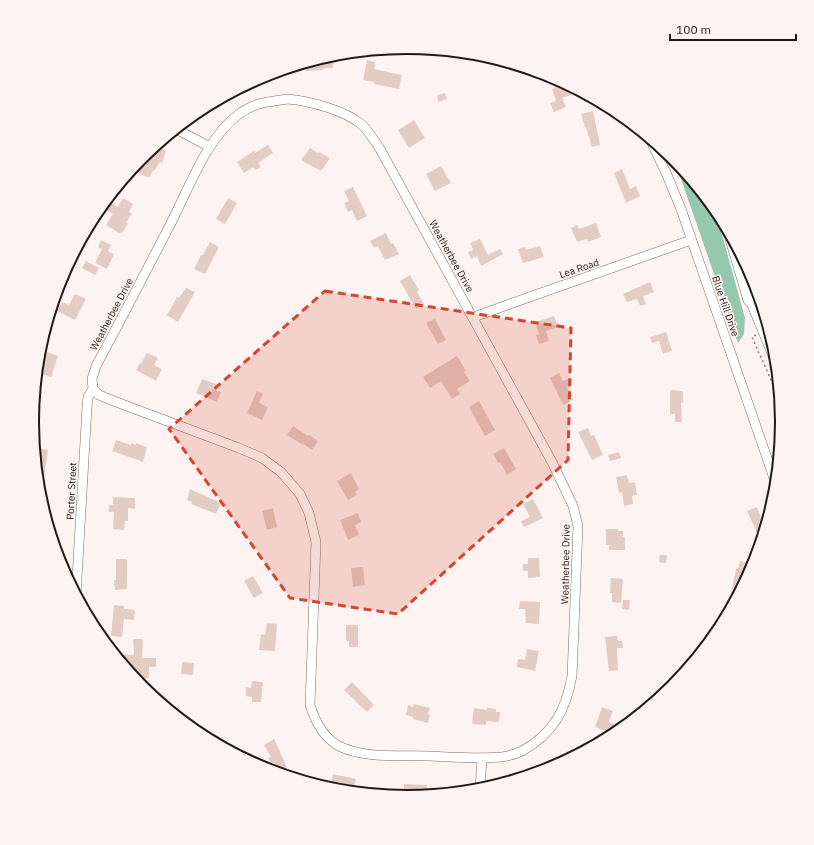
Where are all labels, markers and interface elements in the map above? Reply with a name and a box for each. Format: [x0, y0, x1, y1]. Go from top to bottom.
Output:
scale bar [670, 16, 796, 42]
text: 100 m [676, 22, 711, 37]
street label: Weatherbee Drive [426, 218, 477, 295]
street label: Lea Road [558, 256, 601, 281]
street label: Blue Hill Drive [709, 274, 742, 339]
street label: Weatherbee Drive [87, 275, 136, 353]
street label: Porter Street [64, 461, 80, 520]
street label: Weatherbee Drive [558, 523, 573, 604]

